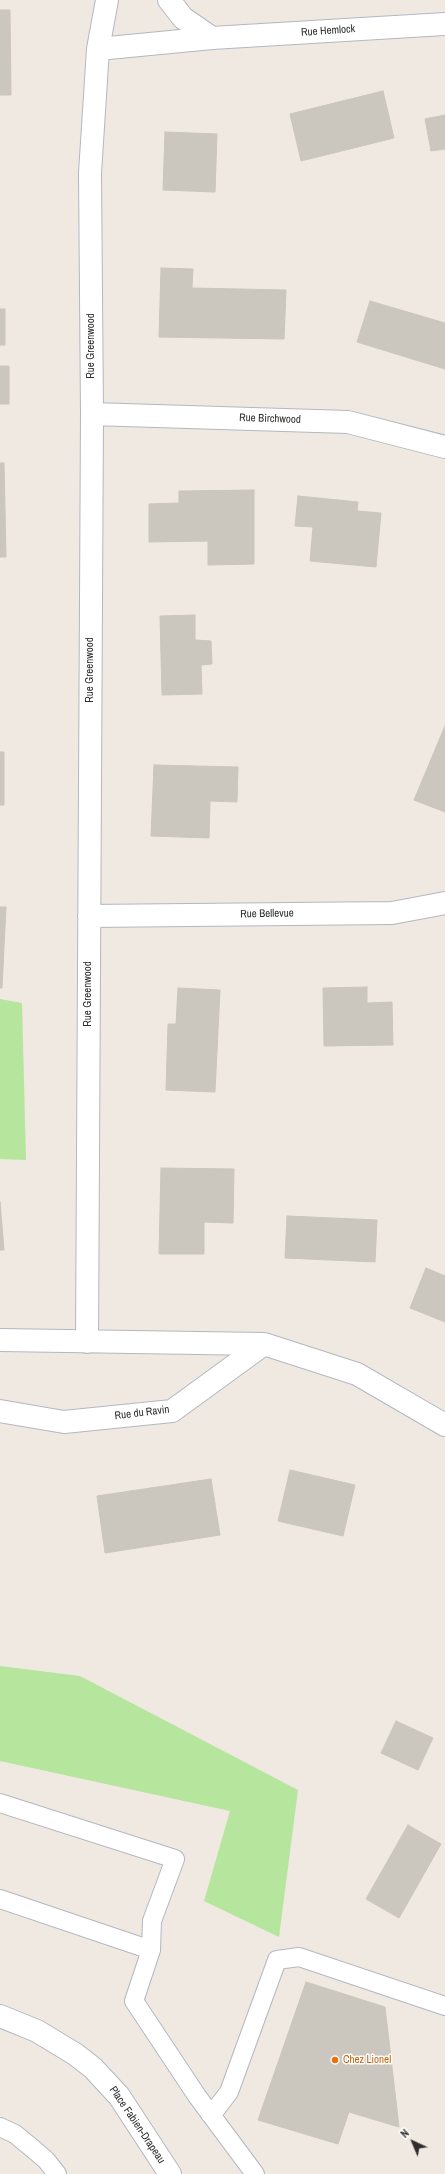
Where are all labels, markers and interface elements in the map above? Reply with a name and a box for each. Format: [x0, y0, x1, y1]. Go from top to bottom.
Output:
street label: Rue Hemlock [301, 23, 355, 39]
street label: Rue Greenwood [84, 313, 98, 379]
street label: Rue Birchwood [239, 411, 301, 427]
street label: Rue Greenwood [83, 637, 97, 703]
street label: Rue Bellevue [240, 907, 294, 921]
street label: Rue Greenwood [81, 961, 95, 1027]
street label: Rue du Ravin [114, 1403, 170, 1423]
place label: Chez Lionel [343, 2053, 391, 2067]
marker: Chez Lionel [330, 2055, 340, 2065]
street label: Place Fabien-Drapeau [106, 2084, 168, 2166]
north arrow [393, 2122, 433, 2162]
text: N [397, 2126, 412, 2141]

